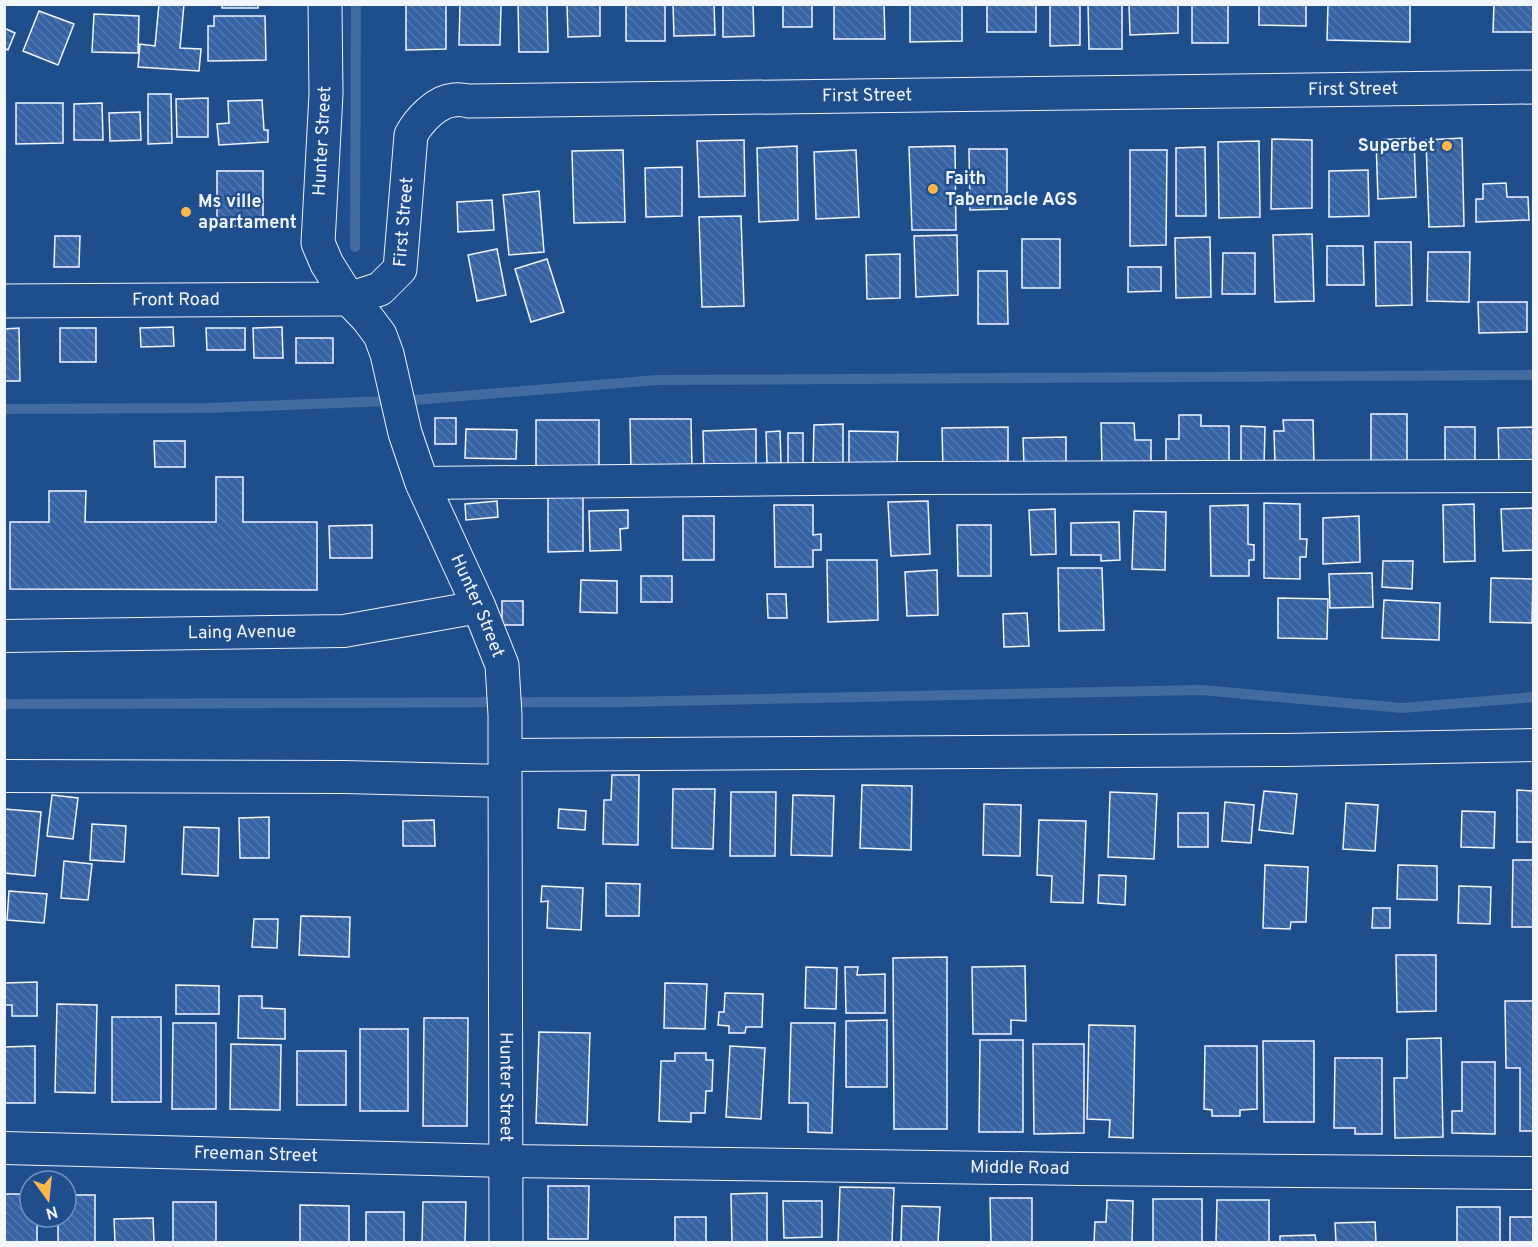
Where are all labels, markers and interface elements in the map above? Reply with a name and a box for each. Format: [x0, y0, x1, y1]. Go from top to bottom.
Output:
street label: First Street [1308, 77, 1398, 101]
street label: First Street [822, 84, 913, 108]
street label: Hunter Street [309, 85, 337, 197]
place label: Superbet [1358, 135, 1435, 158]
marker: Superbet [1440, 139, 1454, 153]
place label: Faith Tabernacle AGS [945, 168, 1077, 212]
street label: First Street [389, 176, 419, 268]
marker: Faith Tabernacle AGS [926, 182, 940, 196]
place label: Ms ville apartament [198, 191, 297, 235]
marker: Ms ville apartament [179, 205, 193, 219]
street label: Front Road [132, 288, 220, 312]
street label: Hunter Street [445, 551, 509, 661]
street label: Laing Avenue [188, 620, 296, 645]
street label: Hunter Street [494, 1032, 517, 1142]
street label: Freeman Street [194, 1141, 318, 1168]
street label: Middle Road [970, 1156, 1070, 1180]
north arrow [18, 1169, 78, 1229]
text: N [43, 1200, 60, 1223]

